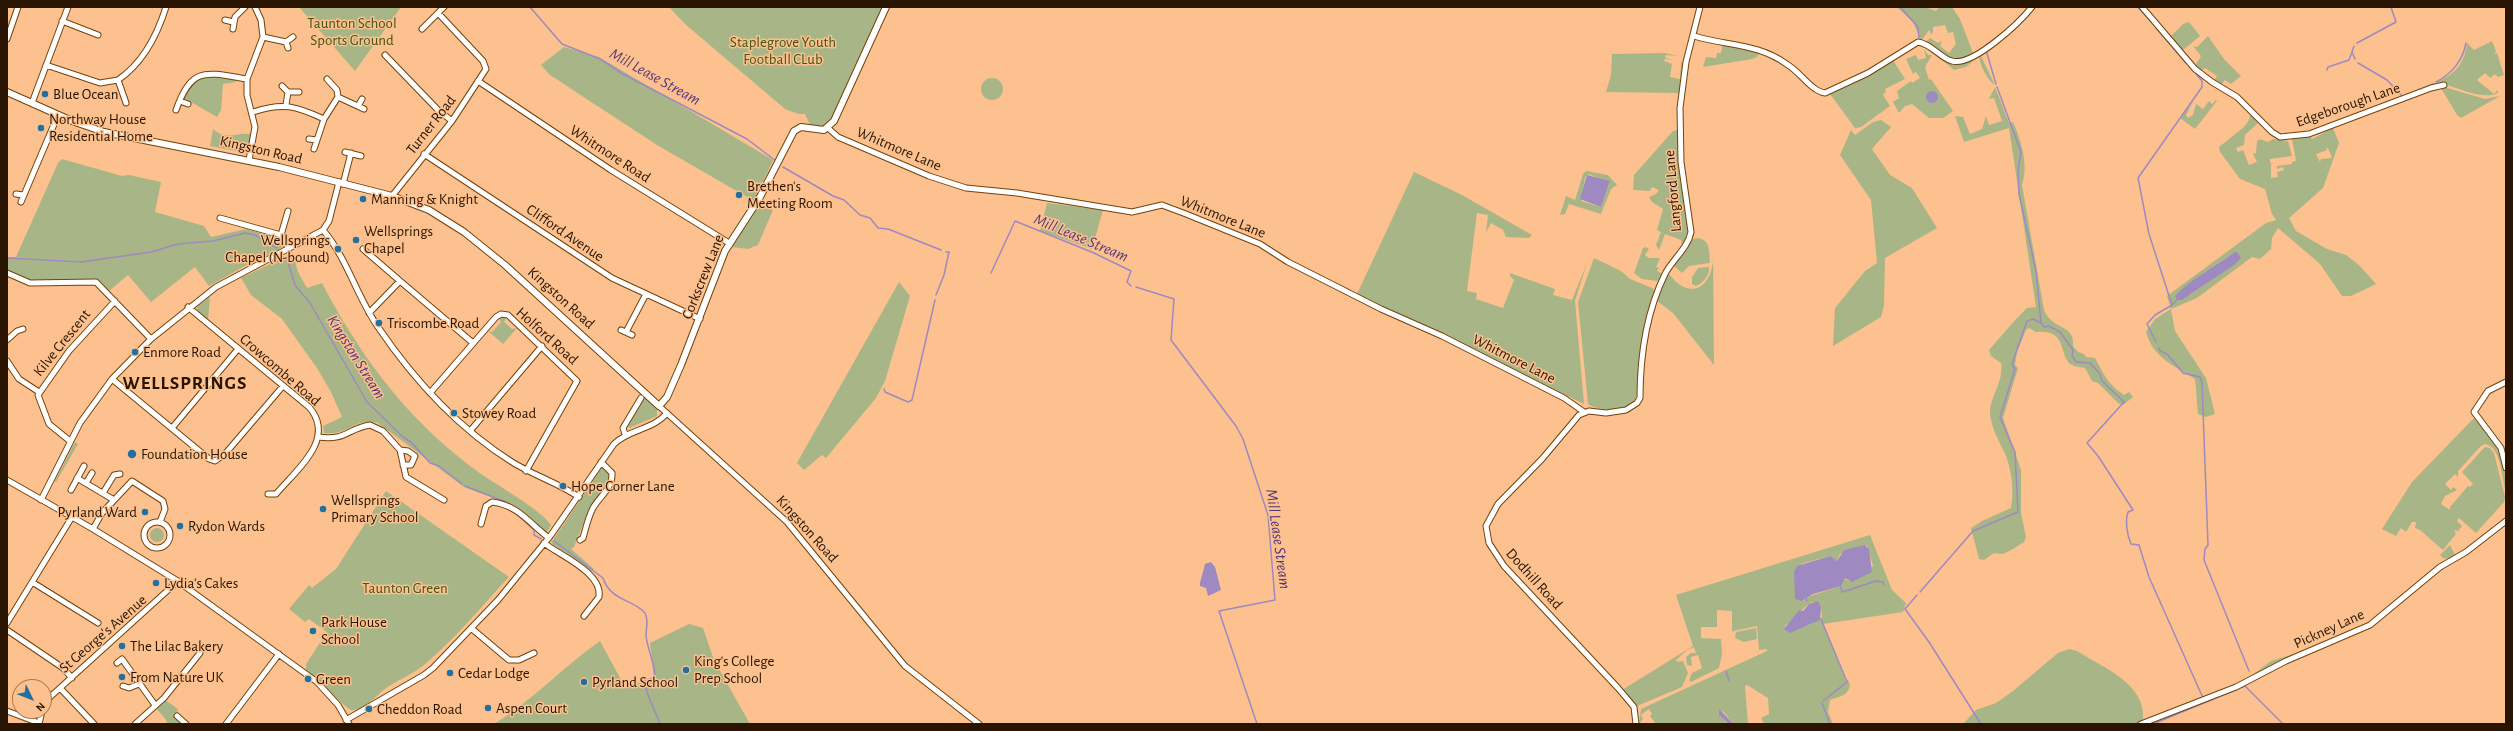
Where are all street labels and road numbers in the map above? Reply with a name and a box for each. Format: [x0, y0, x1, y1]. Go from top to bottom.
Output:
street label: Edgeborough Lane [2294, 79, 2402, 131]
street label: Turner Road [402, 92, 460, 158]
street label: Whitmore Road [566, 121, 654, 187]
street label: Whitmore Lane [854, 123, 944, 175]
street label: Kingston Road [218, 132, 304, 168]
street label: Langford Lane [1660, 149, 1686, 233]
street label: Whitmore Lane [1178, 192, 1268, 242]
street label: Clifford Avenue [523, 200, 607, 266]
street label: Corkscrew Lane [678, 232, 728, 322]
street label: Kingston Road [524, 263, 598, 333]
street label: Holford Road [512, 303, 582, 369]
street label: Kilve Crescent [29, 306, 95, 380]
street label: Crowcombe Road [236, 330, 324, 410]
street label: Whitmore Lane [1470, 330, 1558, 388]
street label: Kingston Road [772, 492, 842, 566]
street label: Dodhill Road [1502, 545, 1566, 613]
street label: St George's Avenue [56, 591, 150, 677]
street label: Pickney Lane [2291, 605, 2367, 653]

